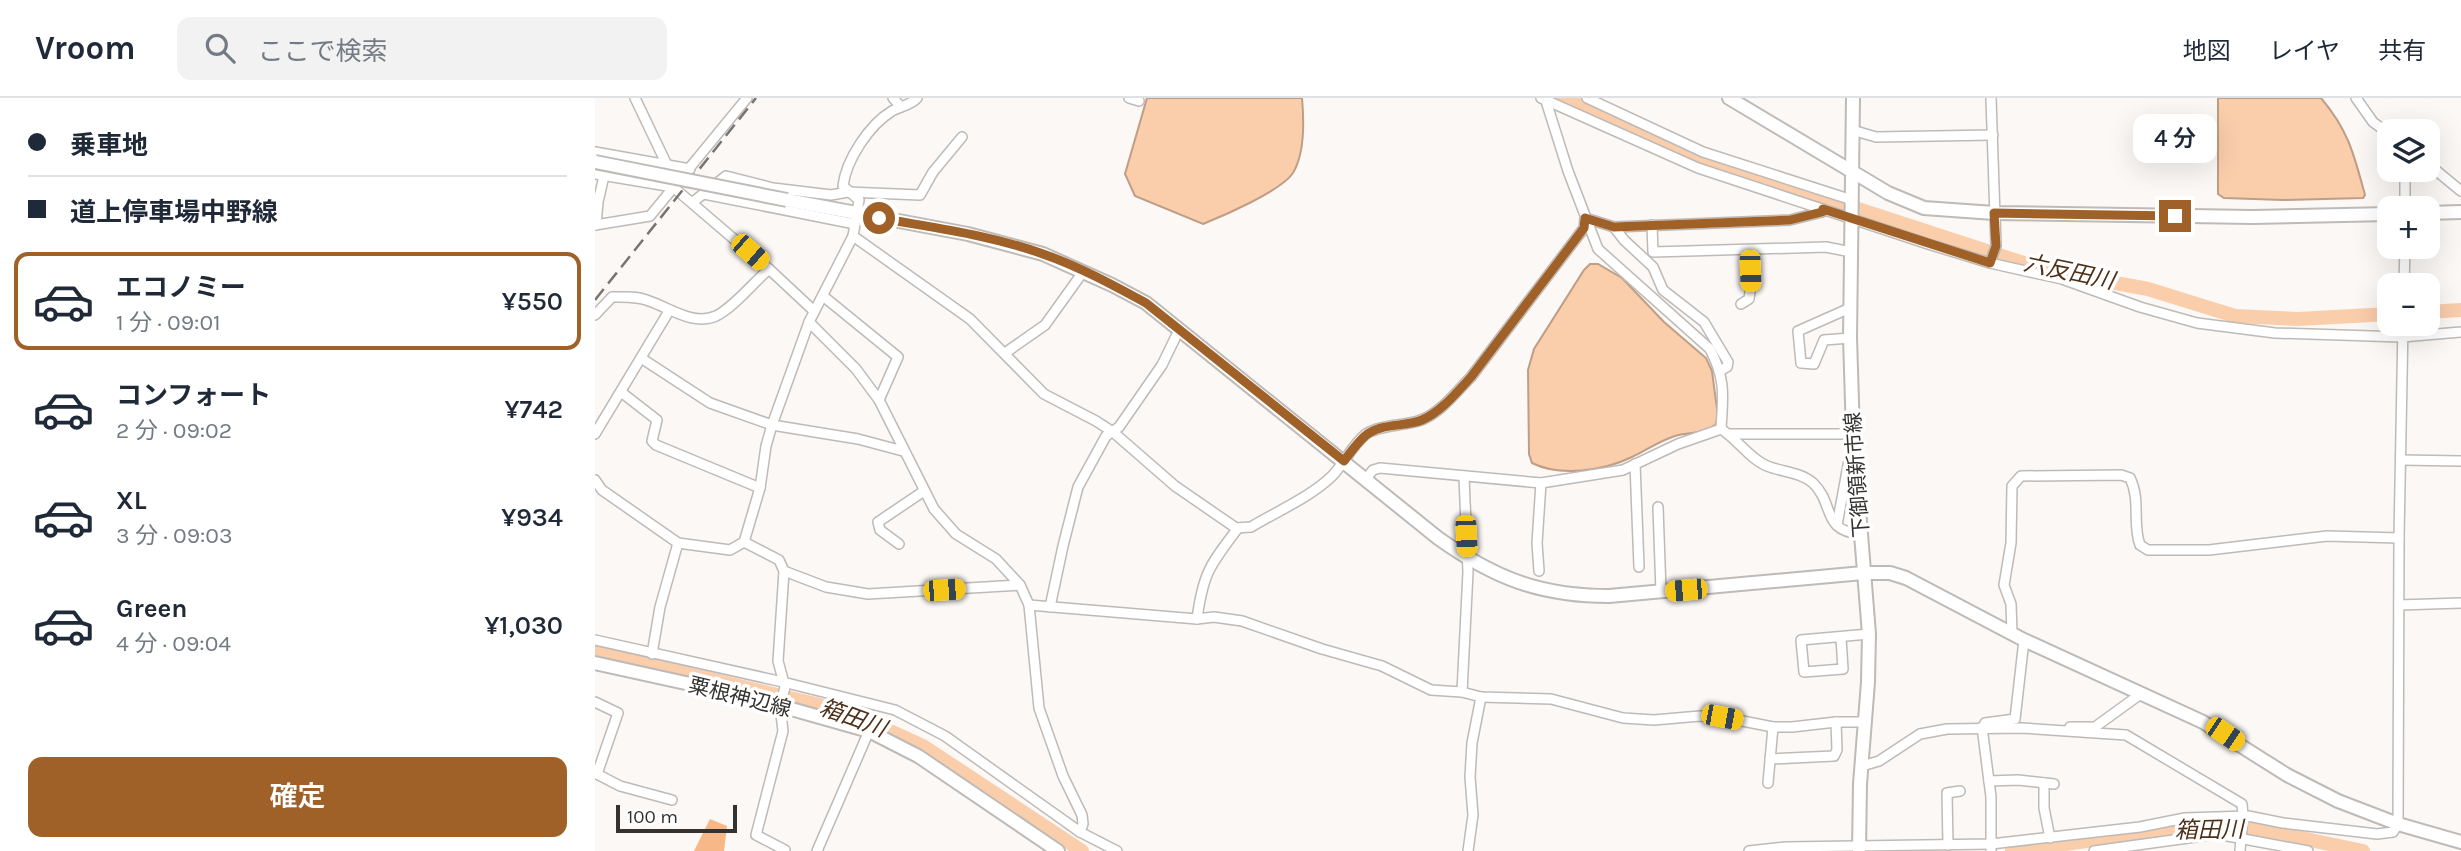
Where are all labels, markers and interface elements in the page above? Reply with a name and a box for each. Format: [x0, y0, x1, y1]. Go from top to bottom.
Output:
search box [177, 17, 667, 80]
text: Vroom [35, 29, 135, 67]
icon: search [201, 29, 239, 67]
text: ここで検索 [257, 36, 387, 67]
text: 地図 [2183, 37, 2231, 65]
text: レイヤ [2269, 37, 2340, 65]
text: 共有 [2378, 37, 2426, 65]
callout: 4 分 [2133, 115, 2217, 164]
map controls [2377, 119, 2440, 336]
button: layers [2377, 119, 2440, 182]
text: 4 分 [2154, 125, 2196, 152]
text: 乗車地 [70, 130, 148, 161]
button: + [2377, 196, 2440, 259]
text: 道上停車場中野線 [70, 197, 278, 228]
route end [2159, 200, 2191, 232]
route start [863, 202, 895, 234]
car [728, 230, 773, 274]
water label: 六反田川 [2021, 249, 2120, 295]
car [1739, 250, 1762, 292]
icon: car [32, 270, 95, 333]
text: エコノミー [116, 272, 246, 303]
button: − [2377, 273, 2440, 336]
text: ¥550 [502, 286, 563, 317]
text: 1 分 · 09:01 [116, 309, 221, 336]
icon: car [32, 378, 95, 441]
text: コンフォート [116, 380, 271, 411]
text: ¥742 [505, 394, 563, 425]
street label: 下御領新市線 [1841, 411, 1873, 539]
text: 2 分 · 09:02 [116, 417, 232, 444]
text: XL [116, 485, 147, 516]
icon: car [32, 486, 95, 549]
text: ¥934 [501, 502, 563, 533]
car [1455, 514, 1478, 558]
text: 3 分 · 09:03 [116, 522, 233, 549]
car [923, 578, 966, 602]
car [1665, 578, 1708, 602]
text: Green [116, 593, 188, 624]
icon: car [32, 594, 95, 657]
text: ¥1,030 [484, 610, 563, 641]
text: 4 分 · 09:04 [116, 630, 231, 657]
street label: 粟根神辺線 [686, 673, 794, 721]
water label: 箱田川 [816, 694, 893, 744]
car [1700, 703, 1745, 731]
car [2202, 714, 2249, 754]
button: 確定 [28, 757, 567, 837]
scale bar [616, 802, 737, 834]
text: 100 m [627, 806, 678, 828]
water label: 箱田川 [2174, 816, 2247, 844]

